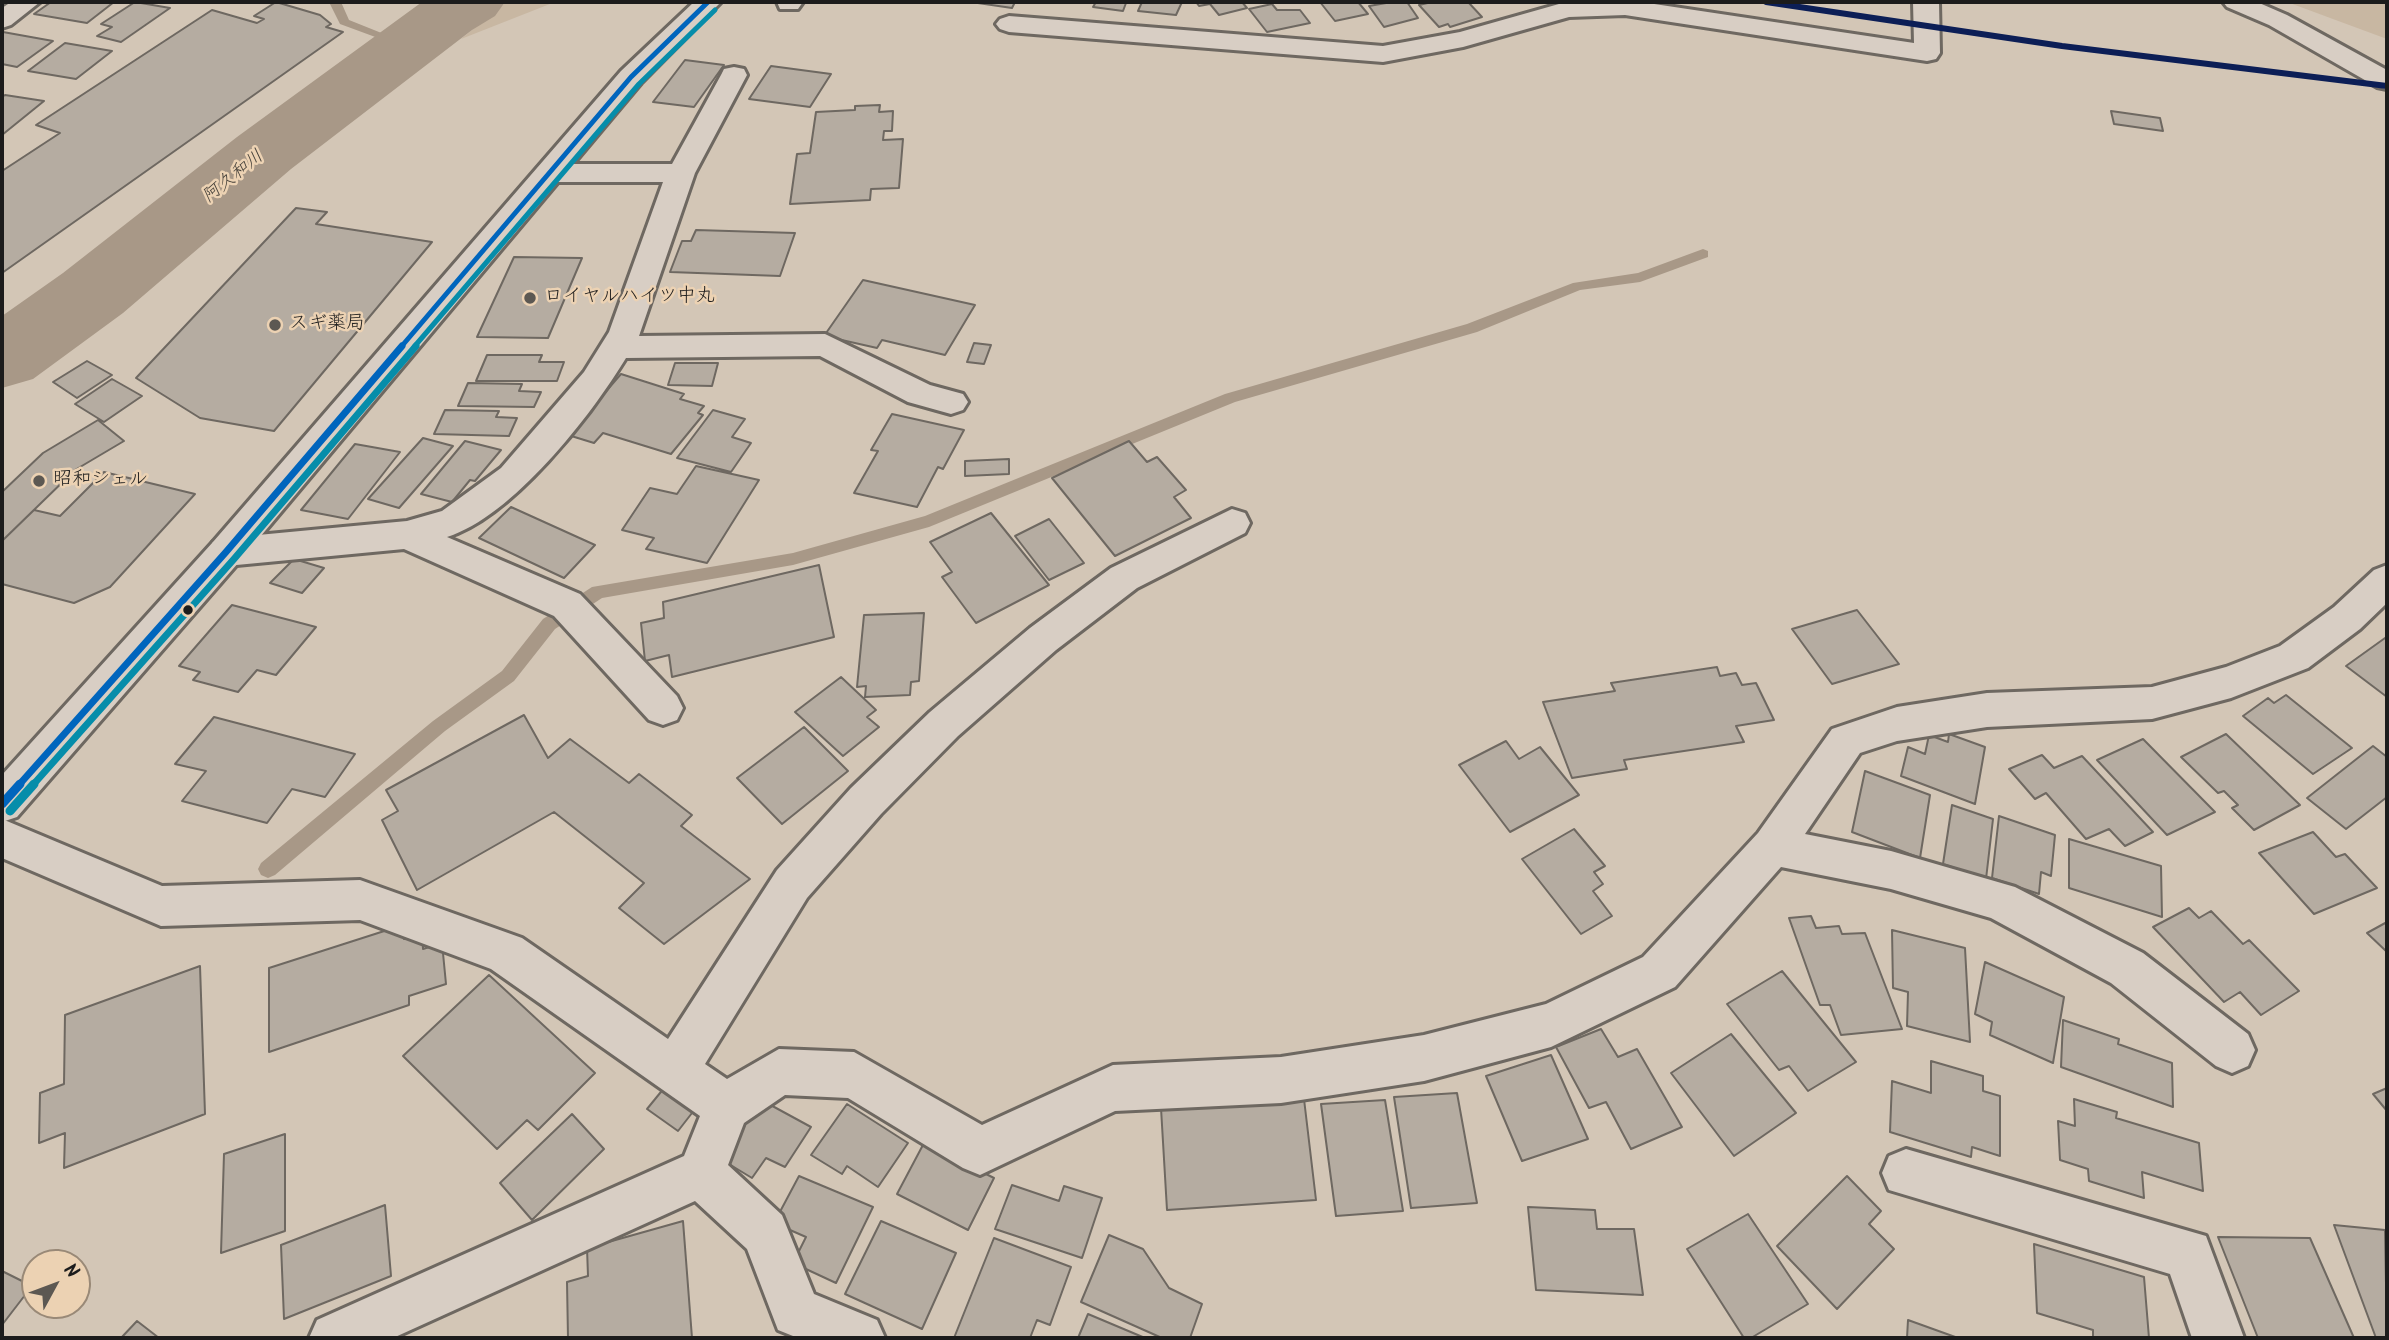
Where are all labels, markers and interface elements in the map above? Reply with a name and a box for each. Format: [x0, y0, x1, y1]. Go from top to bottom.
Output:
water label: 阿久和川 [199, 147, 269, 209]
place label: ロイヤルハイツ中丸 [544, 287, 715, 309]
marker: ロイヤルハイツ中丸 [522, 290, 538, 306]
place label: スギ薬局 [289, 314, 365, 336]
marker: スギ薬局 [267, 317, 283, 333]
place label: 昭和シェル [53, 470, 148, 492]
marker: 昭和シェル [31, 473, 47, 489]
unlabelled marker [181, 603, 195, 617]
north arrow [21, 1249, 91, 1319]
text: N [55, 1257, 86, 1286]

